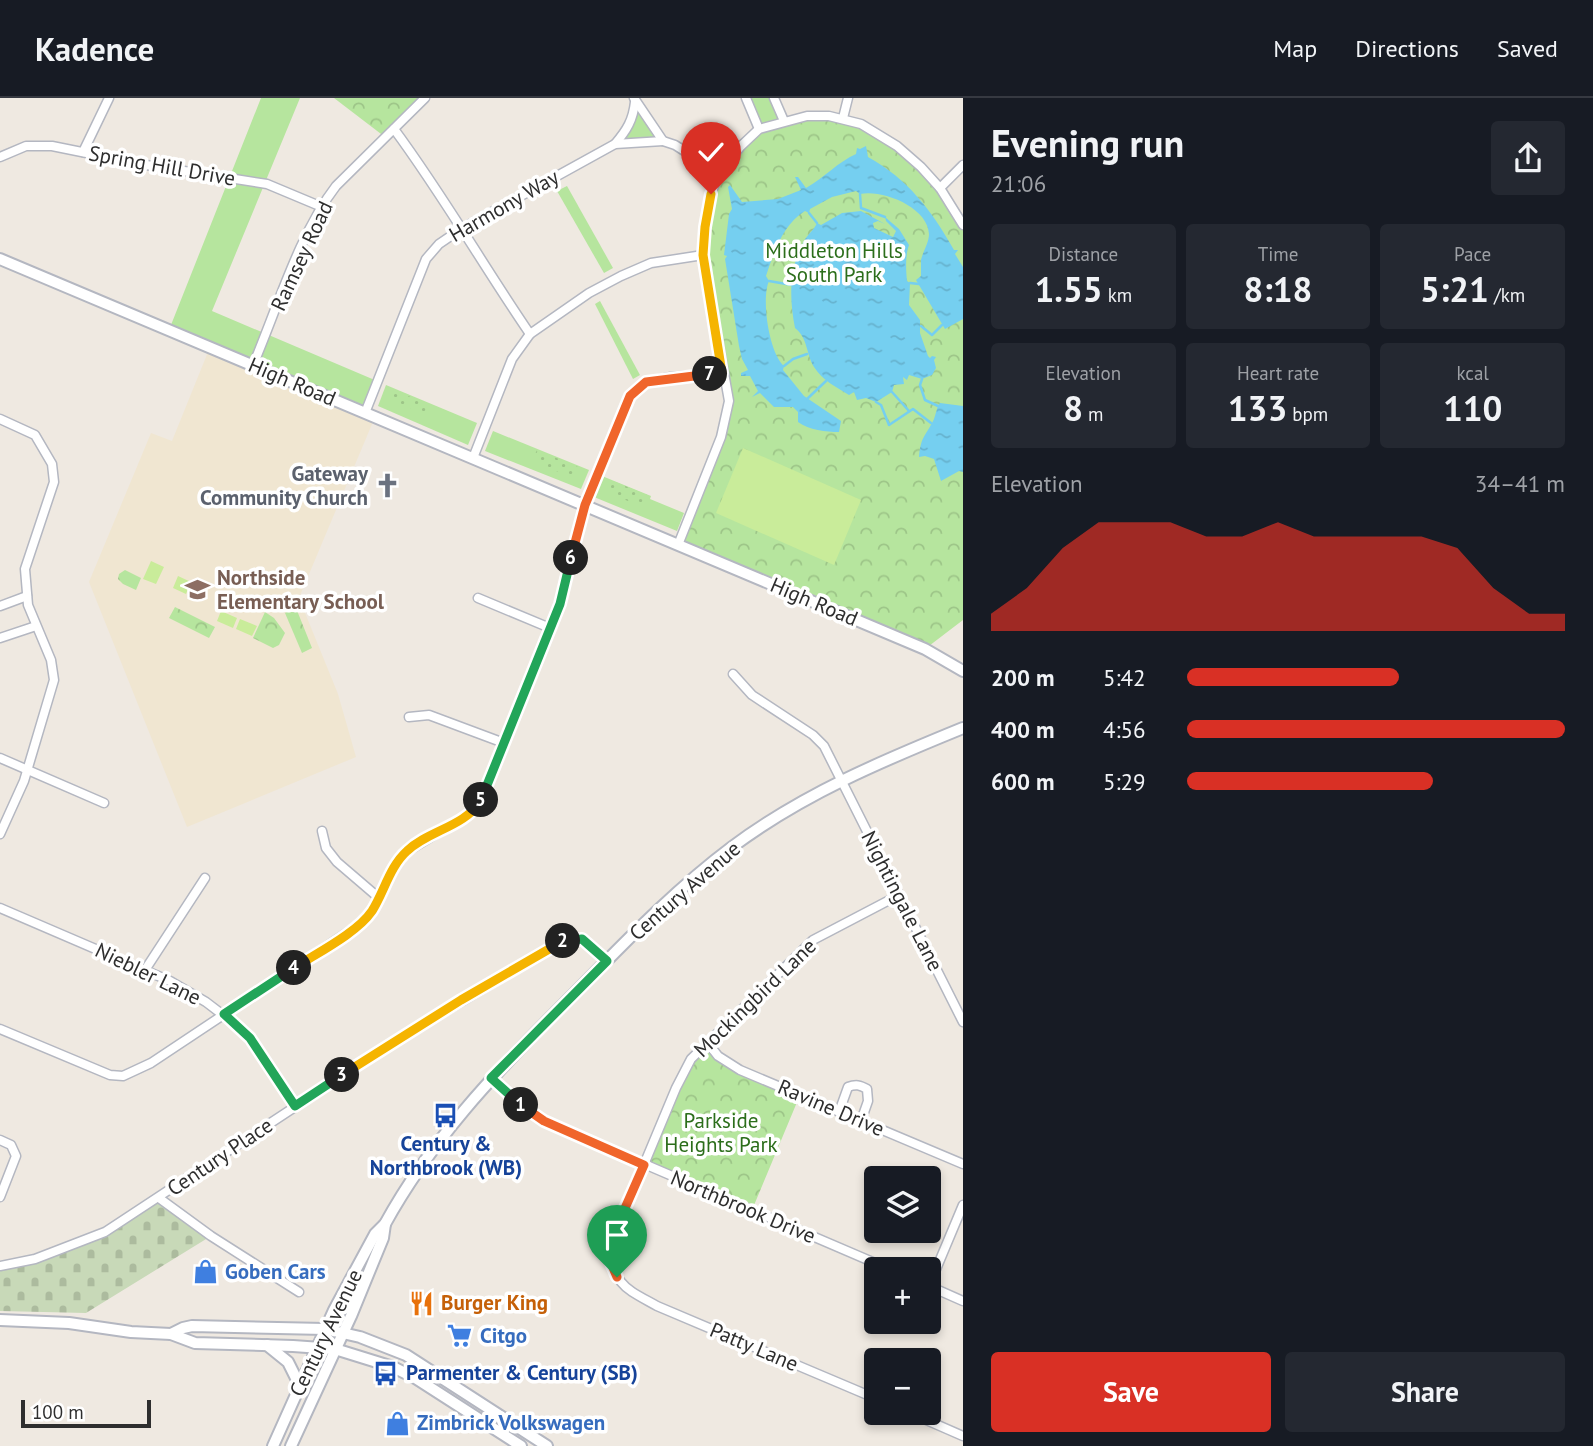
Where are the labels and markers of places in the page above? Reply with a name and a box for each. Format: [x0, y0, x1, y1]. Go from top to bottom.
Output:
pin [681, 122, 741, 194]
pin: 7 [692, 356, 728, 392]
place label: Gateway Community Church [200, 460, 369, 511]
church icon: Gateway Community Church [374, 472, 402, 500]
pin: 6 [554, 540, 588, 575]
place label: Northside Elementary School [217, 564, 385, 615]
school or university icon: Northside Elementary School [183, 576, 211, 604]
pin: 5 [463, 782, 498, 818]
pin: 2 [546, 924, 580, 958]
pin: 4 [276, 950, 312, 986]
pin: 3 [324, 1058, 360, 1093]
pin: 1 [504, 1088, 538, 1122]
bus stop icon: Century & Northbrook (WB) [432, 1101, 460, 1129]
place label: Century & Northbrook (WB) [370, 1130, 522, 1181]
pin [587, 1205, 647, 1277]
shop icon: Goben Cars [191, 1258, 219, 1286]
place label: Goben Cars [225, 1258, 326, 1285]
restaurant icon: Burger King [407, 1289, 435, 1317]
place label: Burger King [441, 1289, 548, 1316]
supermarket icon: Citgo [446, 1322, 474, 1350]
place label: Citgo [480, 1322, 527, 1349]
bus stop icon: Parmenter & Century (SB) [372, 1359, 400, 1387]
place label: Parmenter & Century (SB) [406, 1359, 638, 1386]
shop icon: Zimbrick Volkswagen [383, 1409, 411, 1437]
place label: Zimbrick Volkswagen [417, 1409, 605, 1436]

